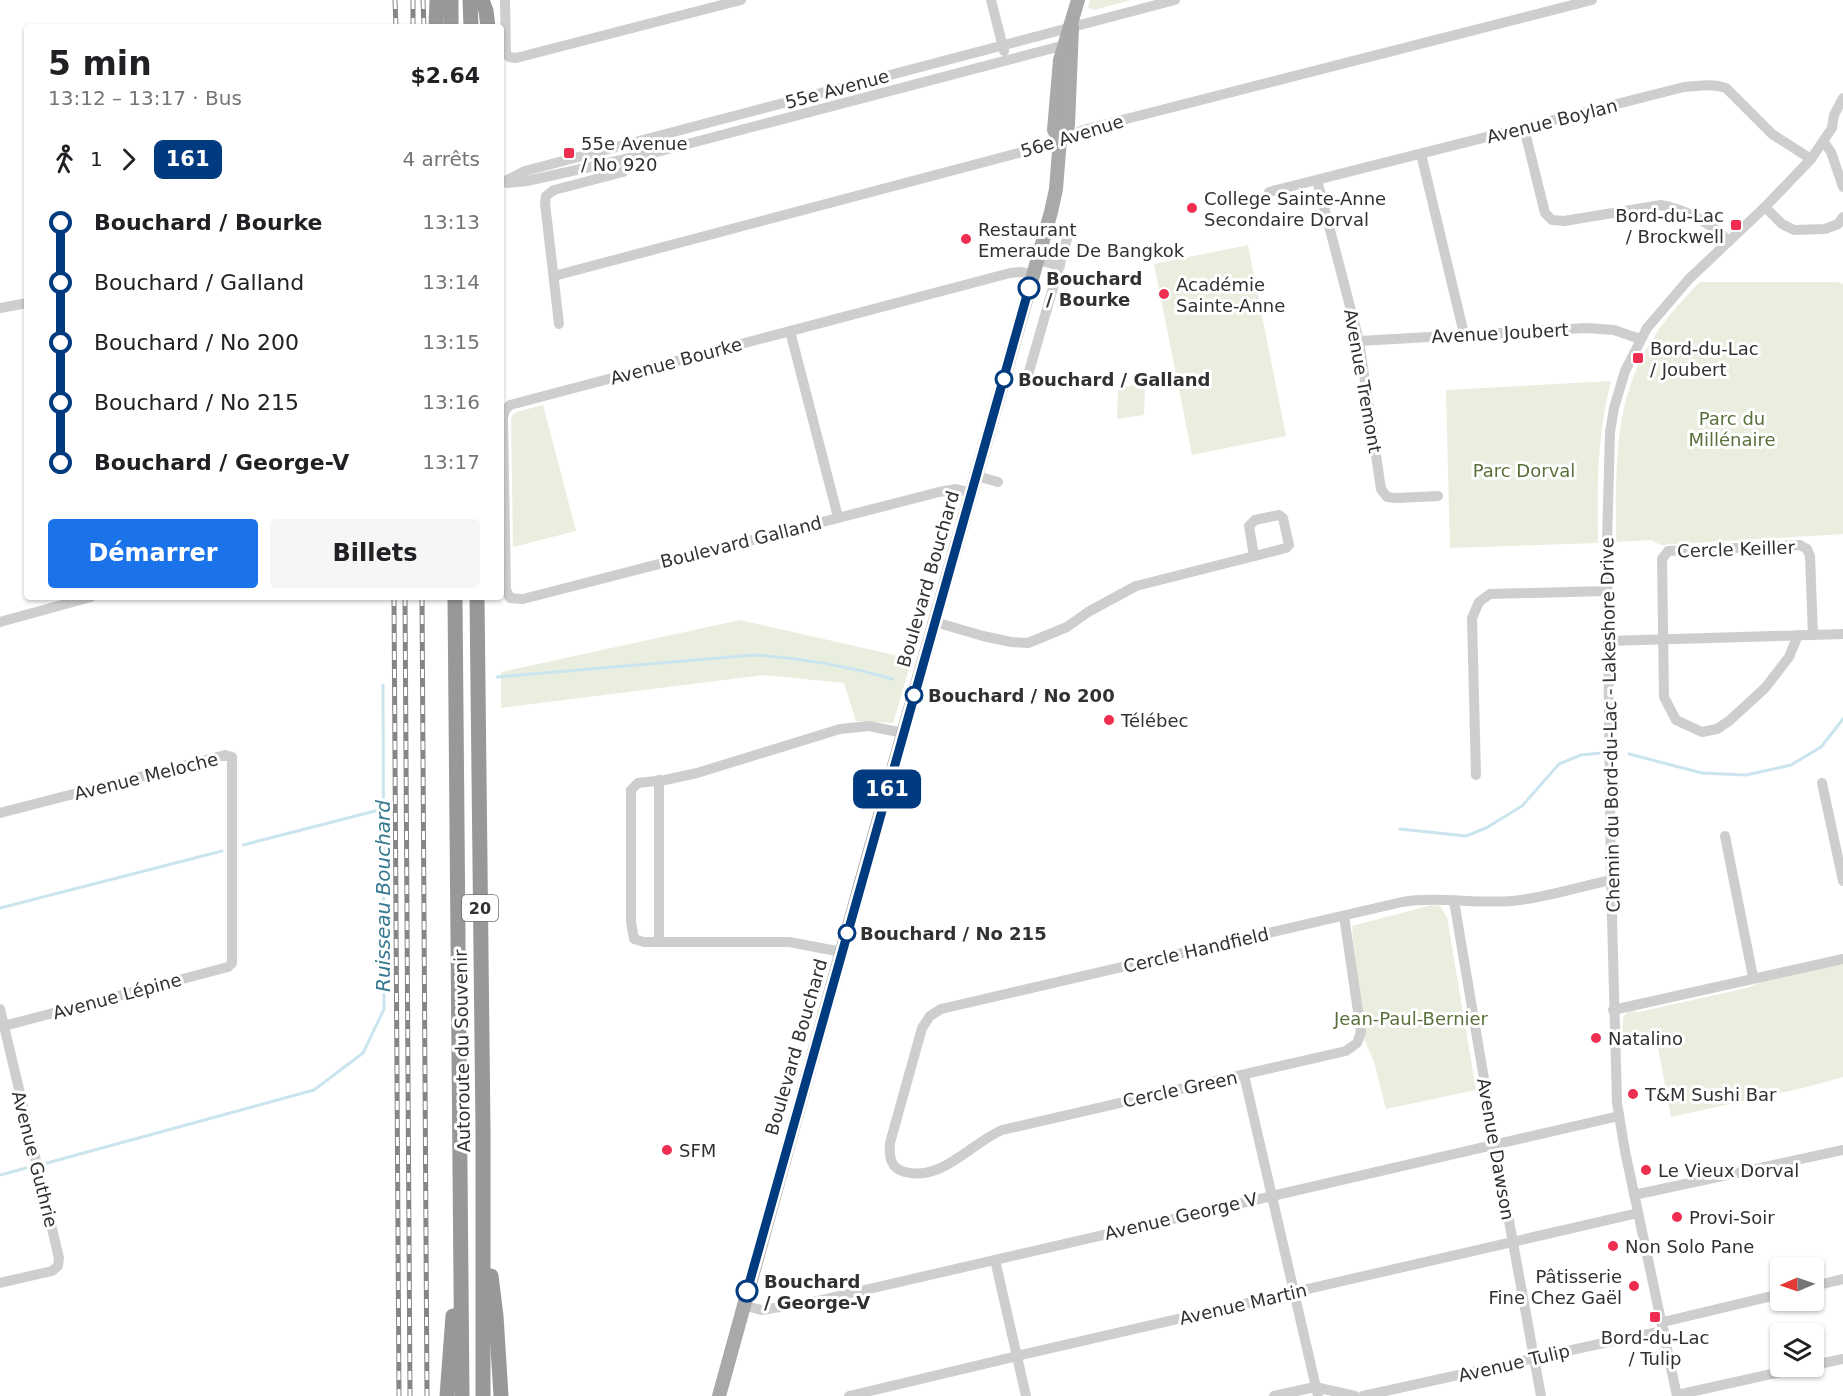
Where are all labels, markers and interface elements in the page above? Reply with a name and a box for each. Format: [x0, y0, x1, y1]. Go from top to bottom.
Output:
text: 5 min [48, 44, 152, 83]
text: $2.64 [410, 63, 480, 88]
street label: 55e Avenue [783, 65, 891, 113]
text: 13:12 – 13:17 · Bus [48, 86, 242, 110]
street label: Avenue Boylan [1484, 95, 1620, 147]
street label: 56e Avenue [1018, 110, 1126, 162]
place label: 55e Avenue / No 920 [581, 133, 688, 175]
icon: walk [48, 143, 81, 176]
icon: forward [112, 143, 145, 176]
marker: 55e Avenue / No 920 [562, 146, 576, 160]
text: 1 [90, 147, 103, 171]
text: 161 [166, 147, 210, 171]
text: 4 arrêts [402, 147, 480, 171]
place label: College Sainte-Anne Secondaire Dorval [1204, 188, 1386, 230]
marker: College Sainte-Anne Secondaire Dorval [1185, 201, 1199, 215]
place label: Bord-du-Lac / Brockwell [1615, 205, 1724, 247]
text: Bouchard / Bourke [94, 210, 322, 235]
text: 13:13 [422, 210, 480, 234]
marker: Bord-du-Lac / Brockwell [1729, 218, 1743, 232]
place label: Restaurant Emeraude De Bangkok [978, 219, 1185, 261]
marker: Restaurant Emeraude De Bangkok [959, 232, 973, 246]
place label: Bouchard / Bourke [1046, 268, 1142, 310]
text: Bouchard / Galland [94, 270, 304, 295]
text: 13:14 [422, 270, 480, 294]
place label: Académie Sainte-Anne [1176, 274, 1285, 316]
marker: Bouchard / Bourke [1018, 277, 1040, 299]
marker: Académie Sainte-Anne [1157, 287, 1171, 301]
street label: Avenue Tremont [1340, 307, 1386, 455]
street label: Avenue Joubert [1431, 319, 1569, 347]
text: Bouchard / No 200 [94, 330, 299, 355]
text: 13:15 [422, 330, 480, 354]
street label: Avenue Bourke [608, 333, 744, 389]
place label: Bord-du-Lac / Joubert [1650, 338, 1759, 380]
marker: Bord-du-Lac / Joubert [1631, 351, 1645, 365]
place label: Bouchard / Galland [1018, 369, 1211, 390]
marker: Bouchard / Galland [995, 370, 1013, 388]
text: Bouchard / No 215 [94, 390, 299, 415]
text: 13:16 [422, 390, 480, 414]
park label: Parc du Millénaire [1688, 408, 1776, 450]
text: Bouchard / George-V [94, 450, 349, 475]
text: 13:17 [422, 450, 480, 474]
park label: Parc Dorval [1473, 460, 1575, 481]
street label: Boulevard Bouchard [893, 488, 963, 670]
street label: Boulevard Galland [658, 512, 824, 572]
button: Démarrer [48, 519, 258, 588]
button: Billets [270, 519, 480, 588]
street label: Cercle Keiller [1677, 536, 1796, 562]
street label: Chemin du Bord-du-Lac - Lakeshore Drive [1596, 537, 1624, 913]
place label: Bouchard / No 200 [928, 685, 1115, 706]
marker: Bouchard / No 200 [905, 686, 923, 704]
place label: Télébec [1120, 710, 1188, 731]
marker: Télébec [1102, 713, 1116, 727]
street label: Avenue Meloche [72, 748, 220, 804]
line badge: 161 [852, 770, 922, 808]
text: 161 [865, 777, 909, 801]
water label: Ruisseau Bouchard [371, 800, 395, 992]
road number: 20 [462, 895, 498, 921]
place label: Bouchard / No 215 [860, 923, 1047, 944]
street label: Cercle Handfield [1121, 923, 1271, 977]
marker: Bouchard / No 215 [838, 924, 856, 942]
street label: Autoroute du Souvenir [450, 949, 474, 1153]
street label: Boulevard Bouchard [761, 956, 831, 1138]
street label: Avenue Lépine [50, 969, 184, 1023]
park label: Jean-Paul-Bernier [1333, 1008, 1489, 1029]
place label: Natalino [1608, 1028, 1683, 1049]
marker: Natalino [1589, 1031, 1603, 1045]
street label: Cercle Green [1121, 1067, 1239, 1111]
street label: Avenue Dawson [1473, 1076, 1519, 1222]
place label: T&M Sushi Bar [1644, 1084, 1777, 1105]
marker: T&M Sushi Bar [1626, 1087, 1640, 1101]
street label: Avenue Guthrie [8, 1089, 62, 1229]
place label: SFM [679, 1140, 716, 1161]
marker: SFM [660, 1143, 674, 1157]
place label: Le Vieux Dorval [1658, 1160, 1799, 1181]
marker: Le Vieux Dorval [1639, 1163, 1653, 1177]
street label: Avenue George V [1103, 1188, 1260, 1244]
place label: Provi-Soir [1689, 1207, 1775, 1228]
marker: Provi-Soir [1670, 1210, 1684, 1224]
place label: Non Solo Pane [1625, 1236, 1754, 1257]
marker: Non Solo Pane [1606, 1239, 1620, 1253]
north arrow [1770, 1257, 1824, 1311]
map controls [1770, 1257, 1824, 1377]
place label: Pâtisserie Fine Chez Gaël [1488, 1266, 1622, 1308]
place label: Bouchard / George-V [764, 1271, 870, 1313]
street label: Avenue Martin [1177, 1279, 1309, 1329]
marker: Pâtisserie Fine Chez Gaël [1627, 1279, 1641, 1293]
marker: Bouchard / George-V [736, 1280, 758, 1302]
marker: Bord-du-Lac / Tulip [1648, 1310, 1662, 1324]
button: layers [1770, 1323, 1824, 1377]
place label: Bord-du-Lac / Tulip [1601, 1327, 1709, 1369]
street label: Avenue Tulip [1456, 1340, 1572, 1386]

